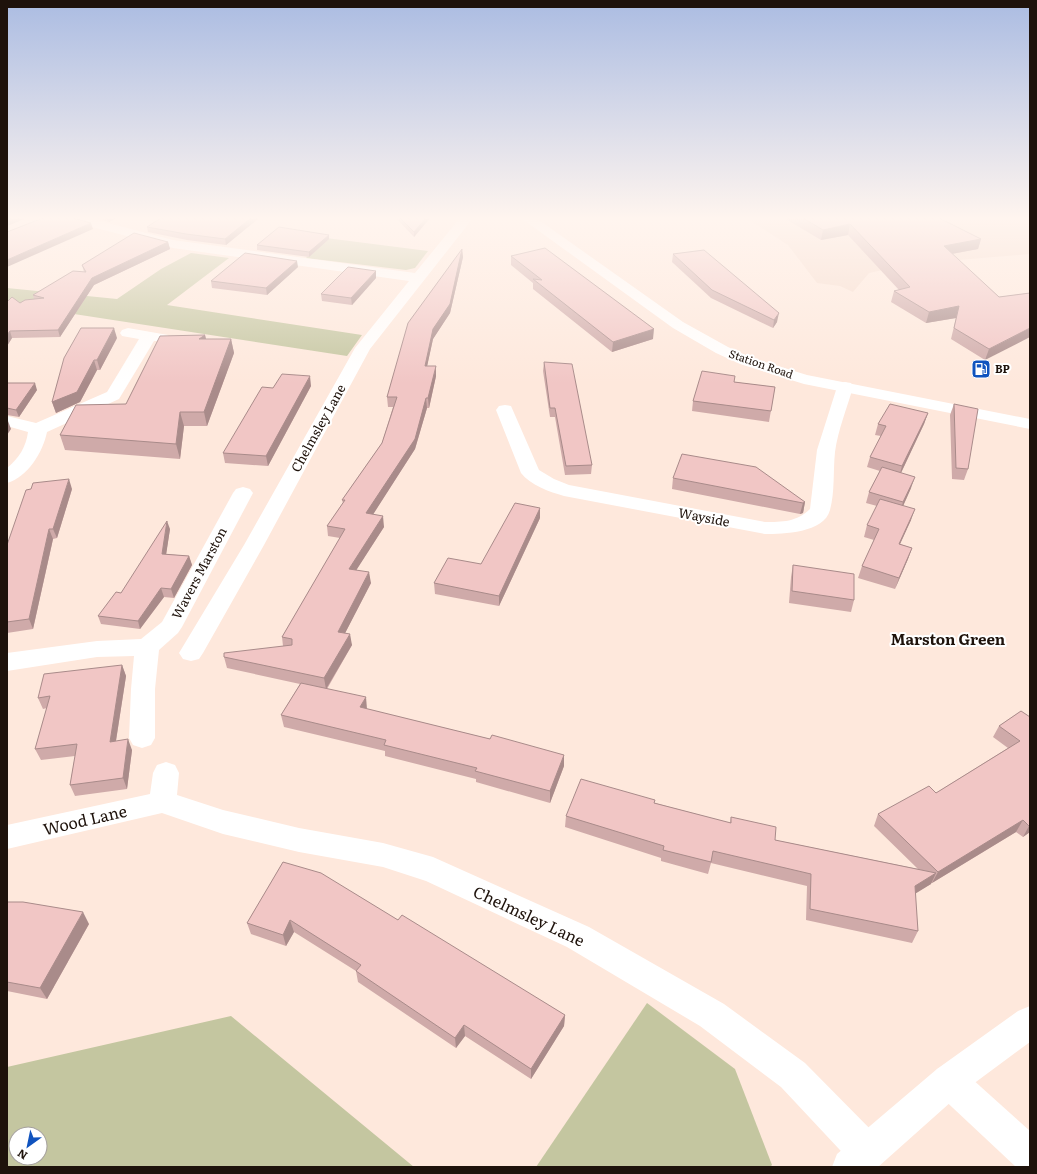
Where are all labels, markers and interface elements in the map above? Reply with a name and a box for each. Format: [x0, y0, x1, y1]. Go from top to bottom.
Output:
street label: Station Road [727, 345, 796, 382]
fuel station icon: BP [970, 358, 992, 380]
place label: BP [995, 360, 1010, 376]
street label: Chelmsley Lane [286, 380, 350, 475]
street label: Wayside [677, 502, 732, 531]
street label: Wavers Marston [166, 523, 231, 622]
district label: Marston Green [891, 627, 1006, 650]
street label: Wood Lane [41, 798, 129, 840]
street label: Chelmsley Lane [470, 879, 589, 951]
north arrow [8, 1126, 48, 1166]
text: N [14, 1146, 30, 1164]

